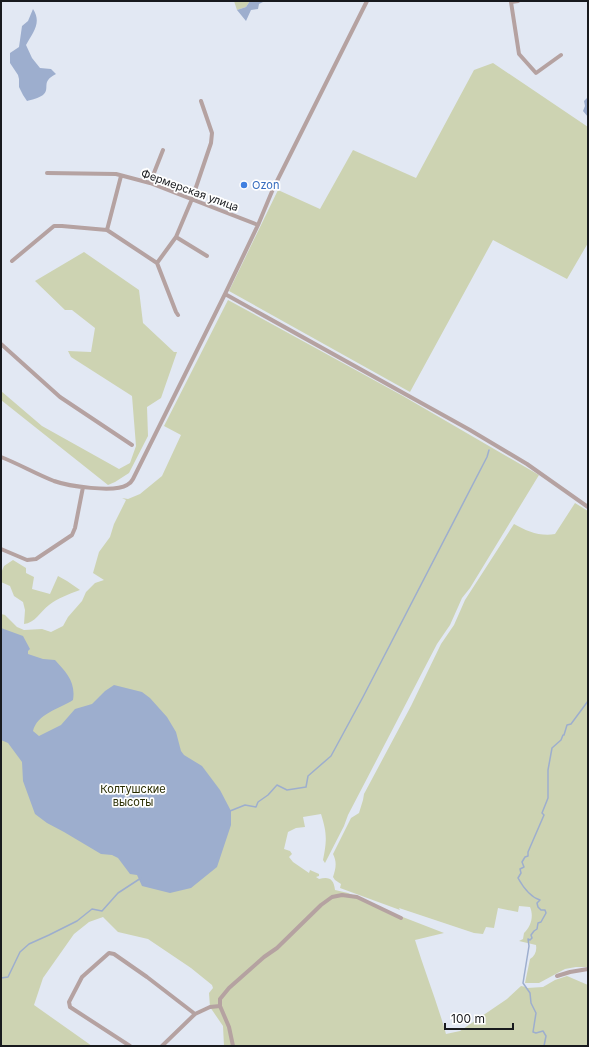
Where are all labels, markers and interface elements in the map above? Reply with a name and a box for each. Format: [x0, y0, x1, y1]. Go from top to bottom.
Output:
street label: Фермерская улица [139, 166, 241, 214]
place label: Ozon [252, 178, 279, 192]
marker: Ozon [239, 180, 249, 190]
park label: Колтушские высоты [100, 782, 166, 809]
scale bar [445, 1005, 513, 1031]
text: 100 m [451, 1011, 485, 1026]

